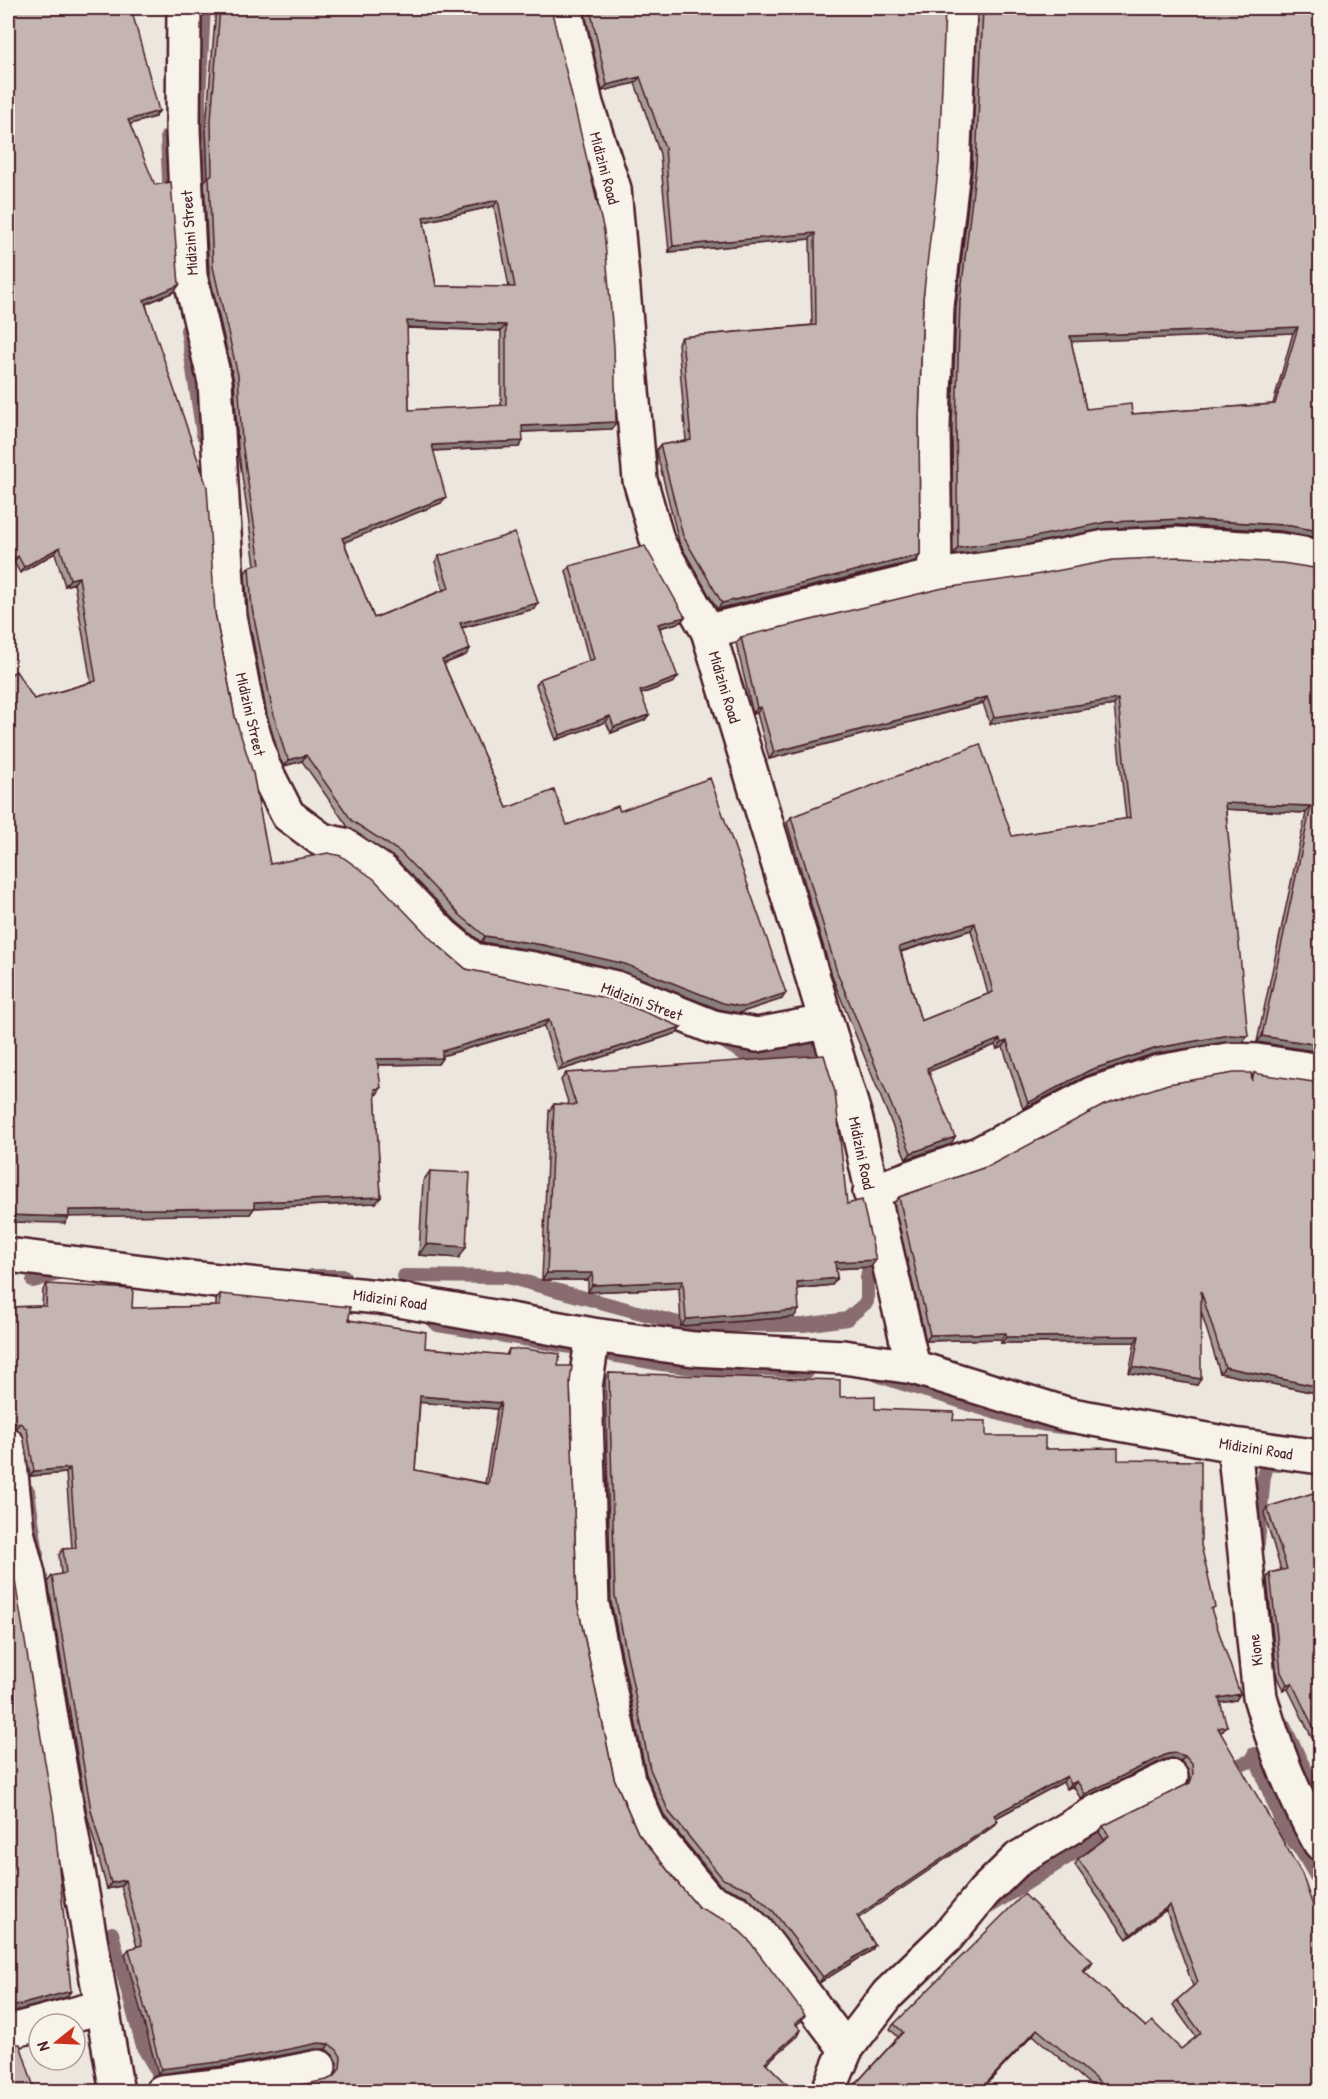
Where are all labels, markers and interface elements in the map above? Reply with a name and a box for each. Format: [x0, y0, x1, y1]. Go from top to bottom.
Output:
street label: Midizini Road [585, 129, 625, 207]
street label: Midizini Street [175, 189, 203, 276]
street label: Midizini Road [704, 648, 746, 726]
street label: Midizini Street [231, 670, 271, 758]
street label: Midizini Street [598, 976, 686, 1026]
street label: Midizini Road [844, 1114, 880, 1192]
street label: Midizini Road [352, 1283, 428, 1315]
street label: Midizini Road [1218, 1431, 1294, 1465]
street label: Kione [1242, 1632, 1268, 1667]
north arrow [27, 2012, 87, 2072]
text: N [31, 2039, 55, 2054]

